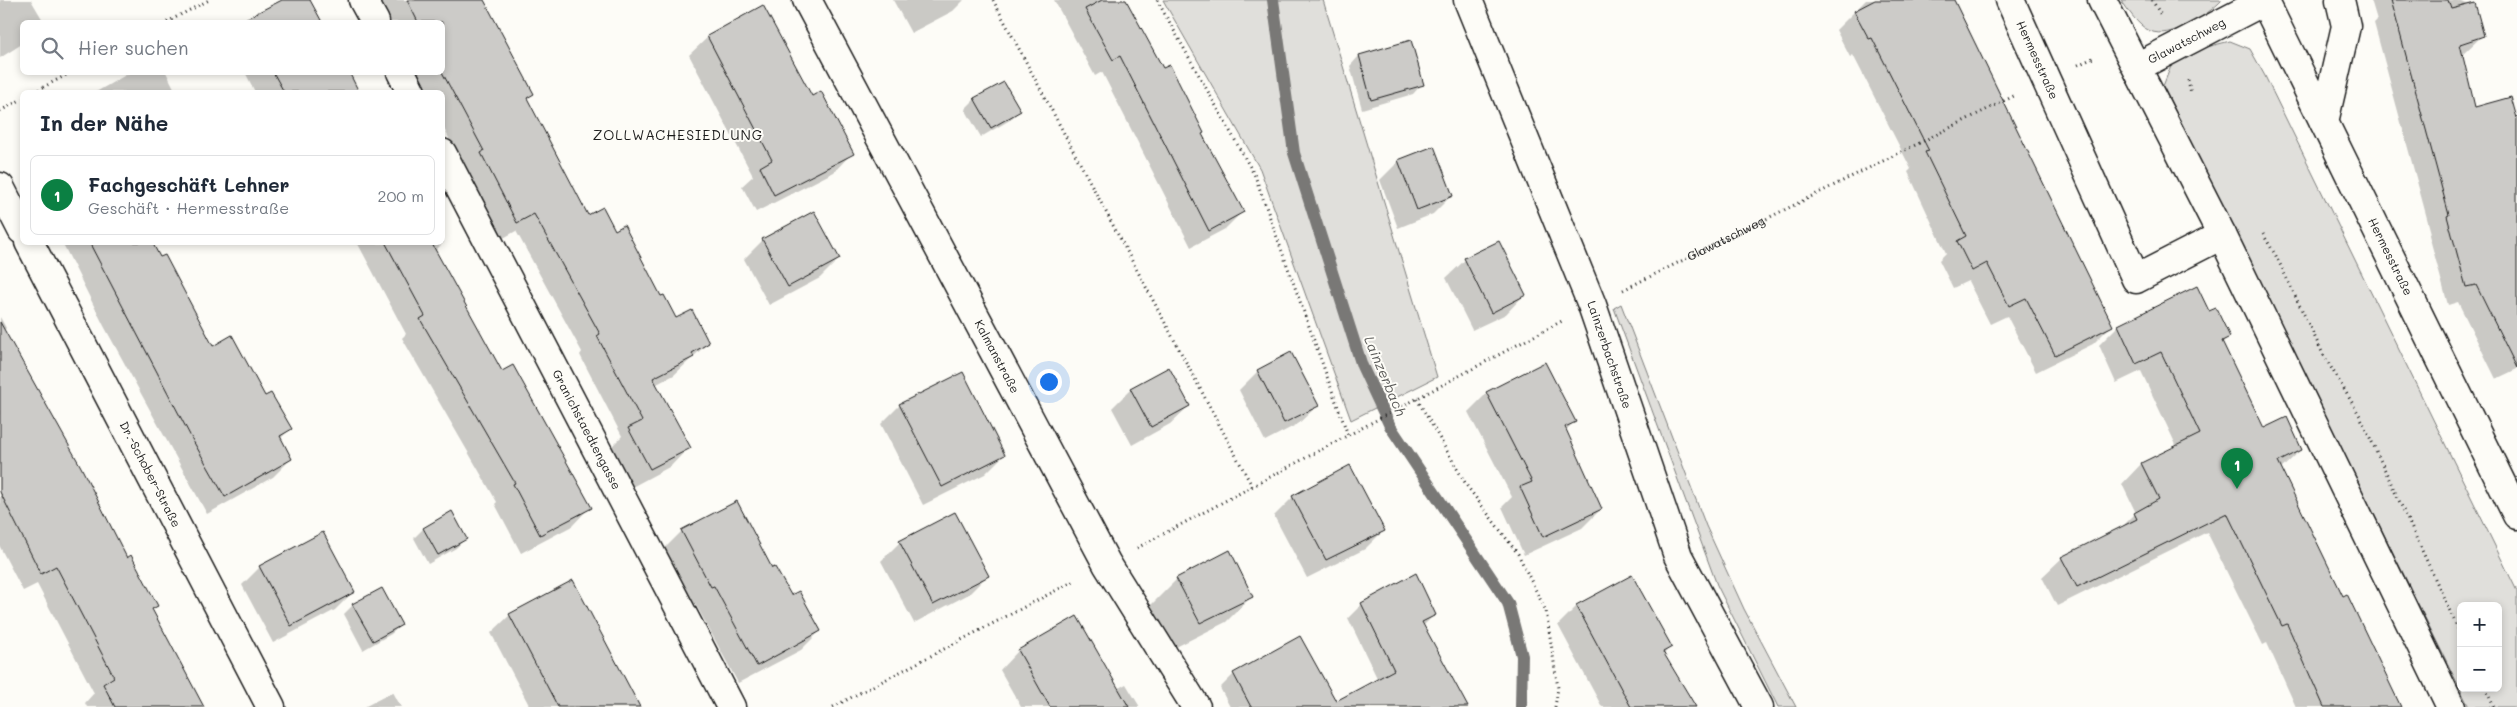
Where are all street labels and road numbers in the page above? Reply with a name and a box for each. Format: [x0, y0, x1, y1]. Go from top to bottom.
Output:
street label: Glawatschweg [2145, 14, 2228, 67]
street label: Hermesstraße [2013, 18, 2063, 102]
street label: Glawatschweg [1684, 212, 1767, 264]
street label: Hermesstraße [2365, 215, 2417, 298]
street label: Lainzerbachstraße [1584, 298, 1636, 411]
street label: Kalmanstraße [971, 317, 1024, 396]
street label: Granichstaedtengasse [549, 366, 625, 492]
street label: Dr.-Schober-Straße [117, 418, 185, 530]

